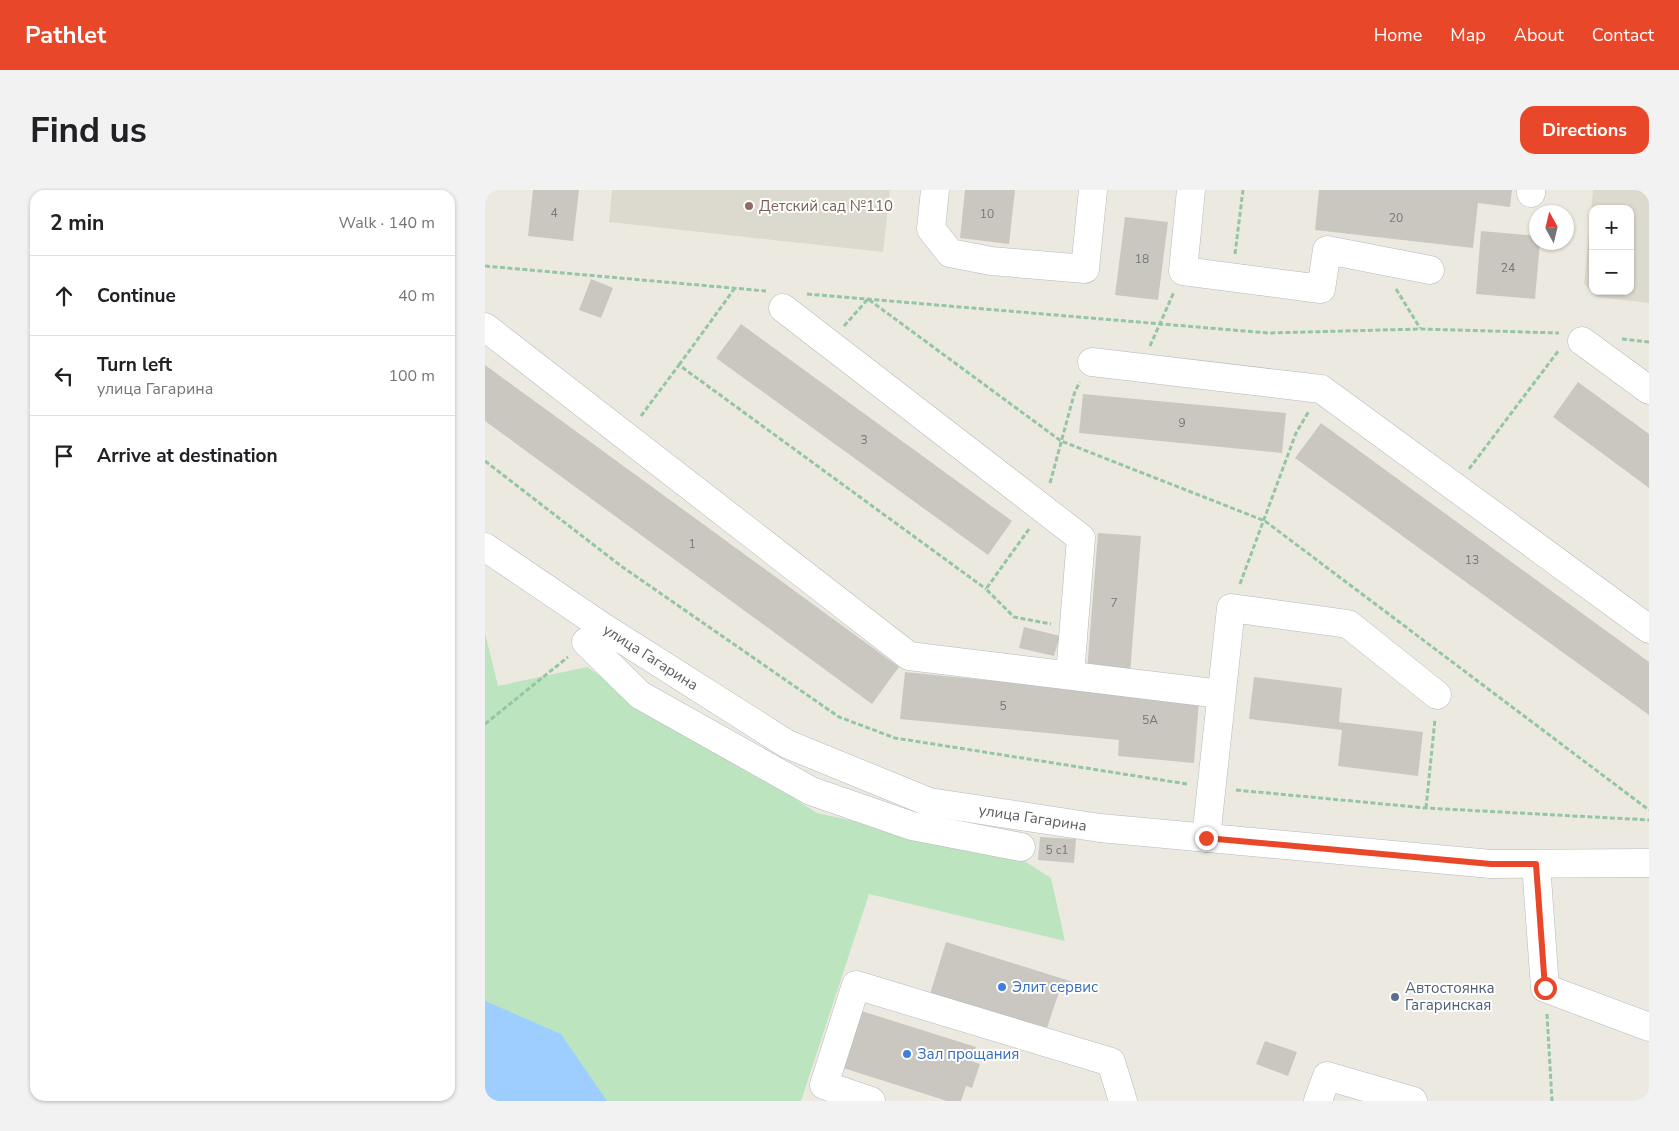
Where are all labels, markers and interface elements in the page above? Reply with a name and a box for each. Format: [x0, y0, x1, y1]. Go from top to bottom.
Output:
text: Pathlet [25, 19, 106, 51]
text: Home [1374, 23, 1422, 47]
text: Map [1450, 23, 1486, 47]
text: About [1514, 23, 1564, 47]
text: Contact [1592, 23, 1654, 47]
button: Directions [1520, 106, 1649, 154]
text: Find us [30, 107, 147, 154]
place label: Детский сад №110 [759, 196, 893, 216]
marker: Детский сад №110 [743, 200, 755, 212]
house number: 4 [550, 205, 558, 221]
north arrow [1529, 205, 1574, 250]
map controls [1589, 205, 1634, 295]
button: + [1589, 205, 1634, 250]
house number: 10 [980, 206, 994, 222]
text: 2 min [50, 209, 104, 237]
house number: 20 [1389, 210, 1403, 226]
text: Walk · 140 m [339, 212, 435, 234]
button: − [1589, 250, 1634, 295]
house number: 18 [1135, 251, 1149, 267]
house number: 24 [1501, 260, 1515, 276]
icon: ahead [50, 282, 78, 310]
text: Continue [97, 283, 176, 309]
text: 40 m [398, 285, 435, 307]
text: Turn left [97, 352, 172, 378]
icon: left [50, 362, 78, 390]
text: 100 m [388, 365, 435, 387]
text: улица Гагарина [97, 378, 213, 400]
house number: 9 [1178, 415, 1186, 431]
house number: 3 [860, 432, 868, 448]
icon: arrive [50, 442, 78, 470]
text: Arrive at destination [97, 443, 278, 469]
house number: 1 [688, 536, 696, 552]
house number: 13 [1465, 552, 1479, 568]
house number: 7 [1110, 595, 1118, 611]
street label: улица Гагарина [599, 620, 702, 695]
house number: 5 [999, 698, 1007, 714]
house number: 5А [1142, 712, 1158, 728]
street label: улица Гагарина [977, 800, 1088, 836]
route end [1195, 827, 1218, 850]
house number: 5 с1 [1045, 842, 1069, 858]
place label: Элит сервис [1012, 977, 1098, 997]
route start [1534, 977, 1557, 1000]
place label: Автостоянка Гагаринская [1405, 978, 1495, 1015]
marker: Элит сервис [996, 981, 1008, 993]
marker: Автостоянка Гагаринская [1389, 991, 1401, 1003]
place label: Зал прощания [917, 1044, 1019, 1064]
marker: Зал прощания [901, 1048, 913, 1060]

